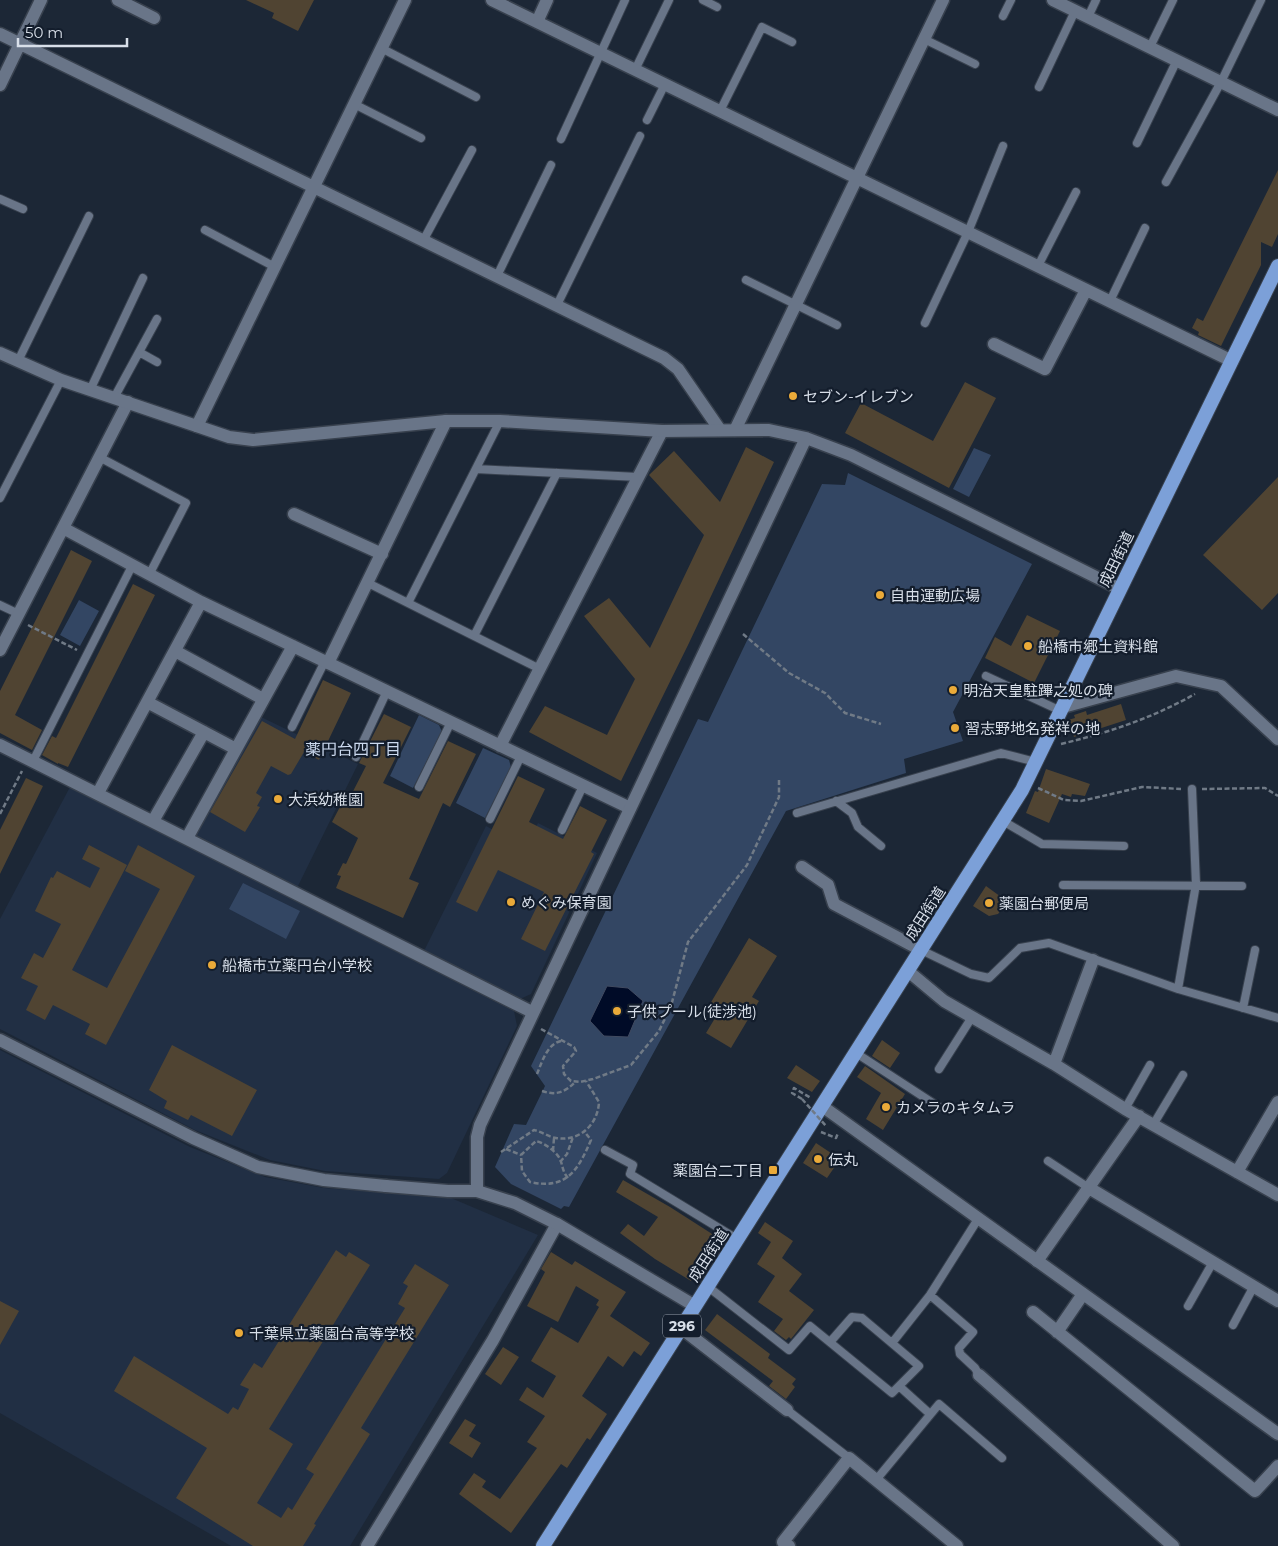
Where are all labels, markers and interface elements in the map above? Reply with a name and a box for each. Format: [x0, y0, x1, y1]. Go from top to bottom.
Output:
scale bar [18, 15, 126, 47]
text: 50 m [25, 23, 63, 42]
place label: セブン-イレブン [803, 387, 914, 406]
marker: セブン-イレブン [787, 390, 799, 402]
street label: 成田街道 [1094, 528, 1138, 590]
place label: 自由運動広場 [890, 586, 980, 605]
marker: 自由運動広場 [874, 589, 886, 601]
place label: 船橋市郷土資料館 [1038, 637, 1158, 656]
marker: 船橋市郷土資料館 [1022, 640, 1034, 652]
place label: 明治天皇駐蹕之処の碑 [963, 681, 1113, 700]
marker: 明治天皇駐蹕之処の碑 [947, 684, 959, 696]
place label: 習志野地名発祥の地 [965, 719, 1100, 738]
marker: 習志野地名発祥の地 [949, 722, 961, 734]
district label: 薬円台四丁目 [305, 740, 401, 759]
place label: 大浜幼稚園 [288, 790, 363, 809]
marker: 大浜幼稚園 [272, 793, 284, 805]
street label: 成田街道 [901, 883, 949, 943]
place label: めぐみ保育園 [521, 893, 611, 912]
place label: 薬園台郵便局 [999, 894, 1089, 913]
marker: めぐみ保育園 [505, 896, 517, 908]
marker: 薬園台郵便局 [983, 897, 995, 909]
place label: 船橋市立薬円台小学校 [222, 956, 372, 975]
marker: 船橋市立薬円台小学校 [206, 959, 218, 971]
place label: 子供プール(徒渉池) [627, 1002, 757, 1021]
marker: 子供プール(徒渉池) [611, 1005, 623, 1017]
place label: カメラのキタムラ [896, 1098, 1015, 1117]
marker: カメラのキタムラ [880, 1101, 892, 1113]
place label: 伝丸 [828, 1150, 858, 1169]
marker: 伝丸 [812, 1153, 824, 1165]
place label: 薬園台二丁目 [673, 1161, 763, 1180]
marker: 薬園台二丁目 [767, 1164, 779, 1176]
street label: 成田街道 [684, 1225, 732, 1285]
road number: 296 [663, 1314, 701, 1338]
place label: 千葉県立薬園台高等学校 [249, 1324, 414, 1343]
marker: 千葉県立薬園台高等学校 [233, 1327, 245, 1339]

